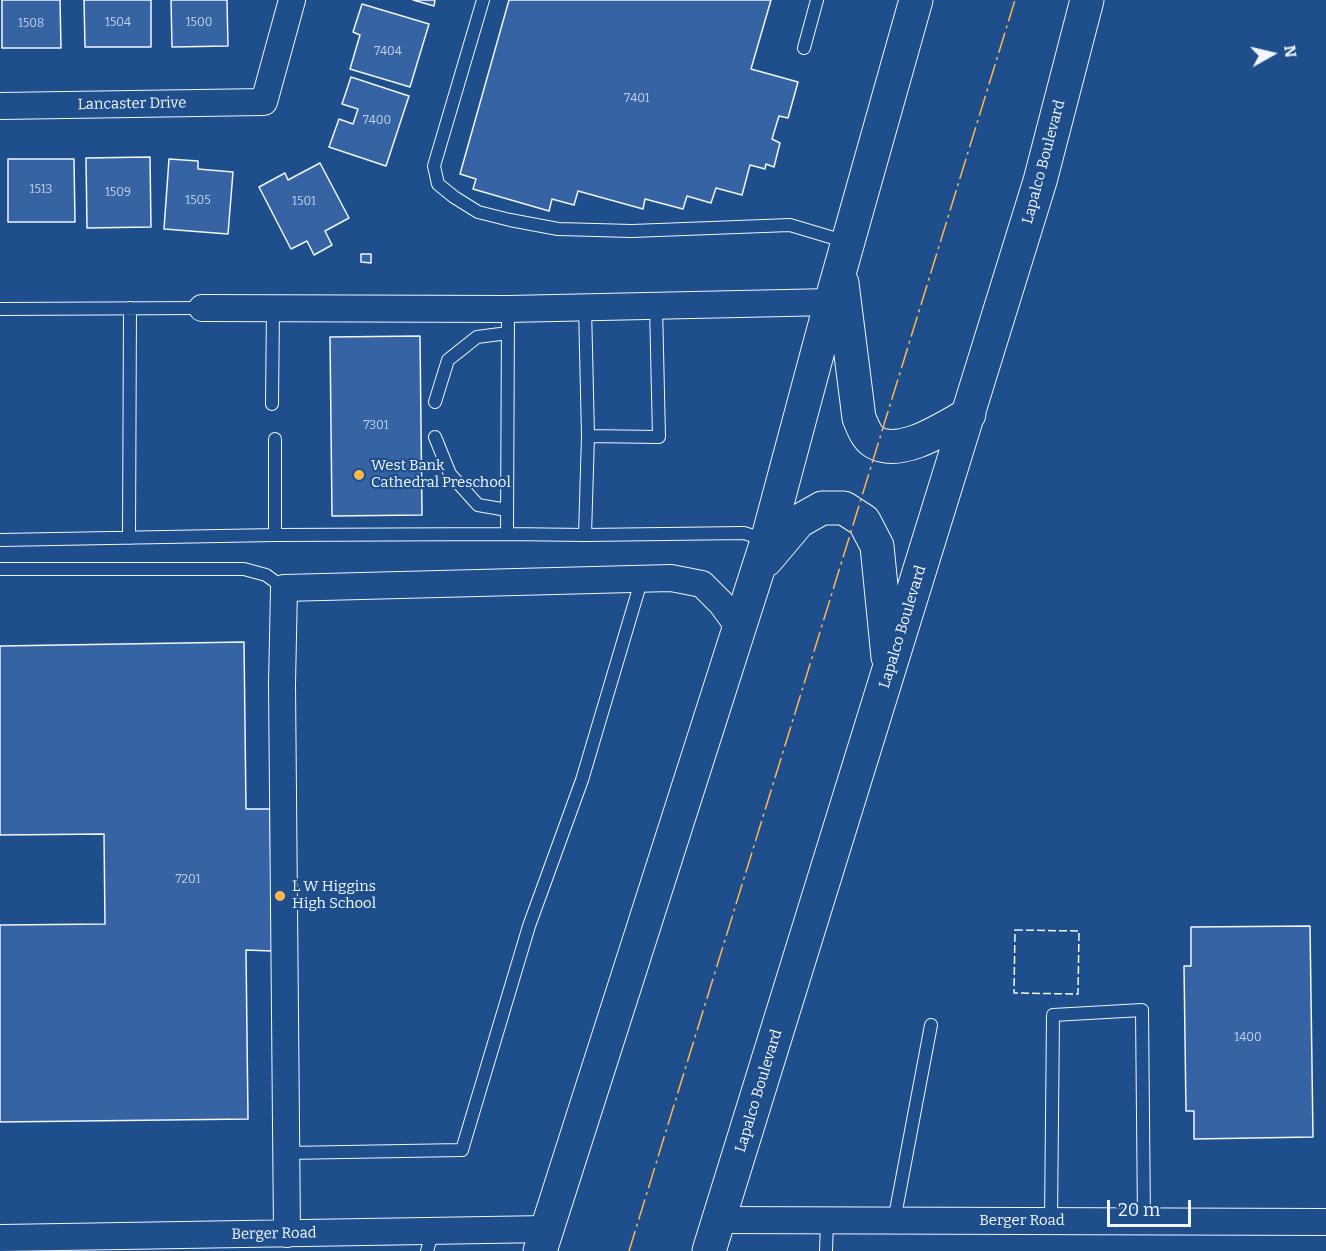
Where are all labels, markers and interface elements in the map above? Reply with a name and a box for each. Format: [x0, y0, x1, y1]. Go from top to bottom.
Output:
house number: 1504 [105, 16, 131, 30]
house number: 1500 [186, 16, 212, 30]
house number: 1508 [18, 17, 44, 31]
north arrow [1242, 24, 1302, 84]
text: N [1280, 44, 1301, 59]
house number: 7404 [374, 45, 402, 59]
house number: 7401 [624, 92, 650, 106]
street label: Lancaster Drive [78, 94, 186, 114]
street label: Lapalco Boulevard [1019, 98, 1069, 226]
house number: 7400 [363, 114, 391, 128]
house number: 1513 [30, 183, 52, 197]
house number: 1509 [105, 186, 131, 200]
house number: 1505 [185, 194, 211, 208]
house number: 1501 [292, 195, 316, 209]
house number: 7301 [363, 419, 389, 433]
place label: West Bank Cathedral Preschool [371, 457, 511, 492]
marker: West Bank Cathedral Preschool [352, 468, 366, 482]
street label: Lapalco Boulevard [876, 563, 930, 691]
house number: 7201 [176, 873, 200, 887]
place label: L W Higgins High School [292, 878, 376, 913]
marker: L W Higgins High School [273, 889, 287, 903]
street label: Lapalco Boulevard [732, 1027, 786, 1155]
house number: 1400 [1234, 1031, 1262, 1045]
scale bar [1110, 1188, 1194, 1226]
text: 20 m [1118, 1199, 1160, 1221]
street label: Berger Road [979, 1212, 1065, 1230]
street label: Berger Road [231, 1224, 317, 1244]

